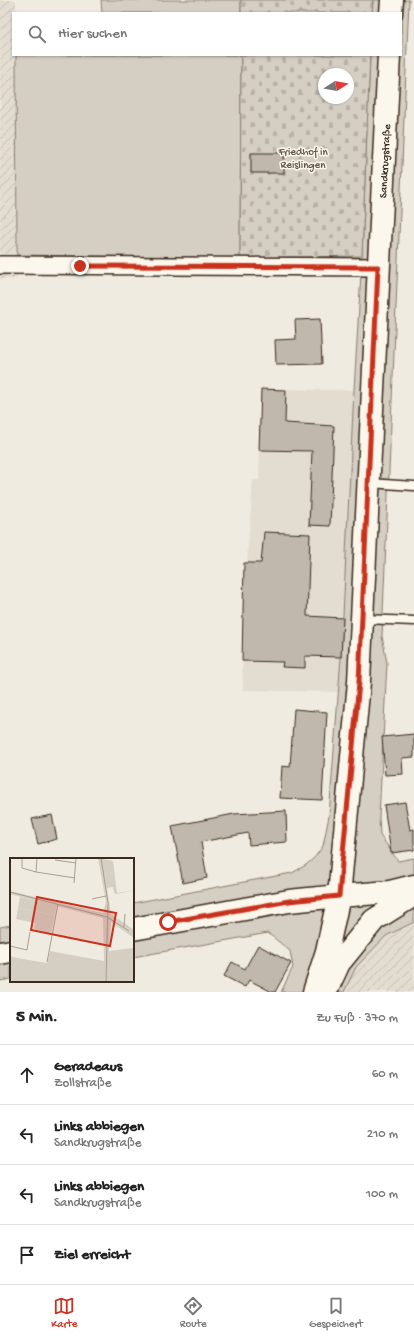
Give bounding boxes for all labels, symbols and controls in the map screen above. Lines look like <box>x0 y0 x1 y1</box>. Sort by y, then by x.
search box <box>12 12 402 56</box>
icon: search <box>26 23 48 45</box>
text: Hier suchen <box>58 25 127 43</box>
north arrow <box>318 68 354 104</box>
street label: Sandkrugstraße <box>378 124 394 198</box>
park label: Friedhof in Reislingen <box>277 146 328 172</box>
route end <box>71 257 89 275</box>
inset map <box>10 858 134 982</box>
route start <box>159 913 177 931</box>
text: 5 Min. <box>16 1008 58 1028</box>
text: Zu Fuß · 370 m <box>316 1011 398 1026</box>
text: Geradeaus <box>54 1058 122 1076</box>
icon: ahead <box>16 1064 38 1086</box>
text: 60 m <box>372 1067 398 1082</box>
text: Zollstraße <box>54 1076 111 1091</box>
text: Links abbiegen <box>54 1118 144 1136</box>
icon: left <box>16 1124 38 1146</box>
text: 210 m <box>367 1127 398 1142</box>
text: Sandkrugstraße <box>54 1136 141 1151</box>
text: Links abbiegen <box>54 1178 144 1196</box>
icon: left <box>16 1184 38 1206</box>
text: 100 m <box>366 1187 398 1202</box>
text: Sandkrugstraße <box>54 1196 141 1211</box>
icon: arrive <box>16 1244 38 1266</box>
text: Ziel erreicht <box>54 1246 130 1264</box>
tab: Karte <box>51 1295 77 1331</box>
tab: Route <box>180 1295 207 1331</box>
tab: Gespeichert <box>309 1295 363 1331</box>

